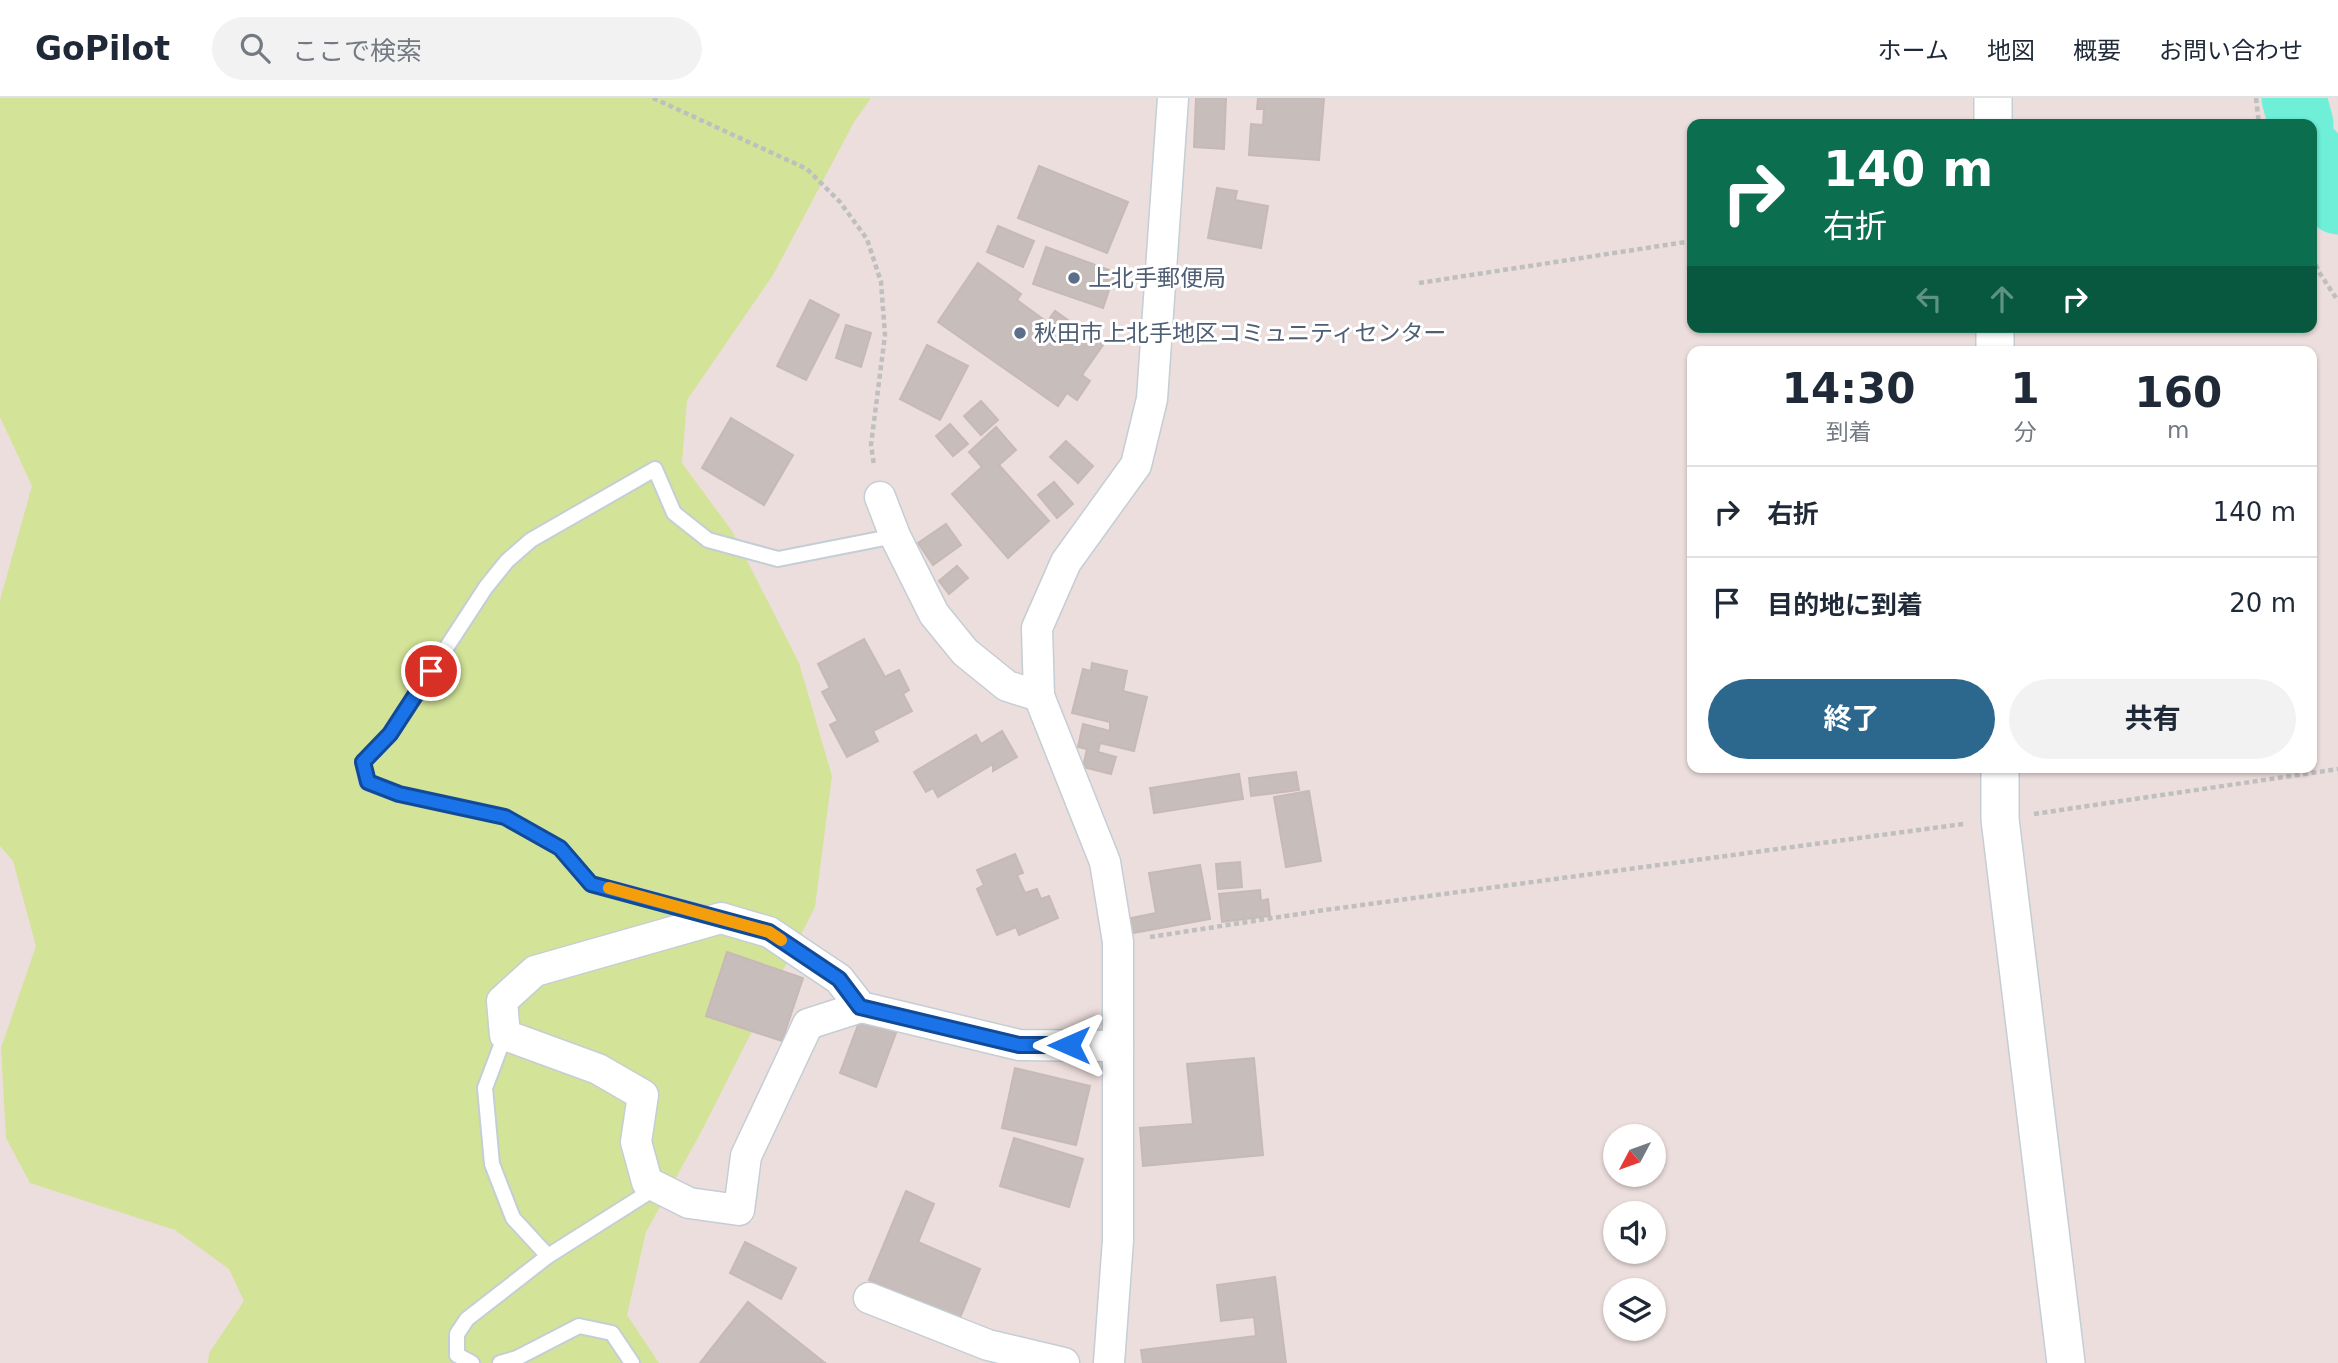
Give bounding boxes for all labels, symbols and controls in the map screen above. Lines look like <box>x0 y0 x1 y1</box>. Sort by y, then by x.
search box <box>212 17 702 80</box>
text: GoPilot <box>35 29 170 68</box>
icon: search <box>236 29 274 67</box>
text: ここで検索 <box>292 36 422 66</box>
text: ホーム <box>1878 37 1949 65</box>
text: 地図 <box>1987 37 2035 65</box>
text: 概要 <box>2073 37 2121 65</box>
text: お問い合わせ <box>2159 37 2303 65</box>
text: 140 m <box>1823 141 1993 198</box>
icon: right <box>1708 147 1799 238</box>
text: 右折 <box>1823 207 1887 245</box>
place label: 上北手郵便局 <box>1088 265 1226 291</box>
marker: 上北手郵便局 <box>1066 270 1082 286</box>
icon: left <box>1910 280 1948 318</box>
icon: ahead <box>1983 280 2021 318</box>
icon: right <box>2056 280 2094 318</box>
place label: 秋田市上北手地区コミュニティセンター <box>1034 320 1447 346</box>
marker: 秋田市上北手地区コミュニティセンター <box>1012 325 1028 341</box>
text: 14:30 <box>1782 364 1916 413</box>
text: 1 <box>2010 364 2040 413</box>
text: 160 <box>2134 368 2222 417</box>
text: m <box>2167 417 2190 443</box>
text: 到着 <box>1826 419 1872 445</box>
text: 分 <box>2014 419 2037 445</box>
icon: right <box>1708 493 1746 531</box>
text: 140 m <box>2213 497 2296 527</box>
text: 右折 <box>1767 499 1819 529</box>
icon: arrive <box>1708 584 1746 622</box>
text: 20 m <box>2229 588 2296 618</box>
text: 目的地に到着 <box>1767 590 1923 620</box>
pin <box>401 641 461 701</box>
icon: arrive <box>412 652 450 690</box>
button: 終了 <box>1708 679 1995 759</box>
button: 共有 <box>2009 679 2296 759</box>
position arrow <box>1032 1008 1106 1082</box>
north arrow <box>1603 1124 1666 1186</box>
map controls <box>1603 1124 1666 1341</box>
button: sound <box>1603 1201 1666 1264</box>
button: layers <box>1603 1278 1666 1341</box>

